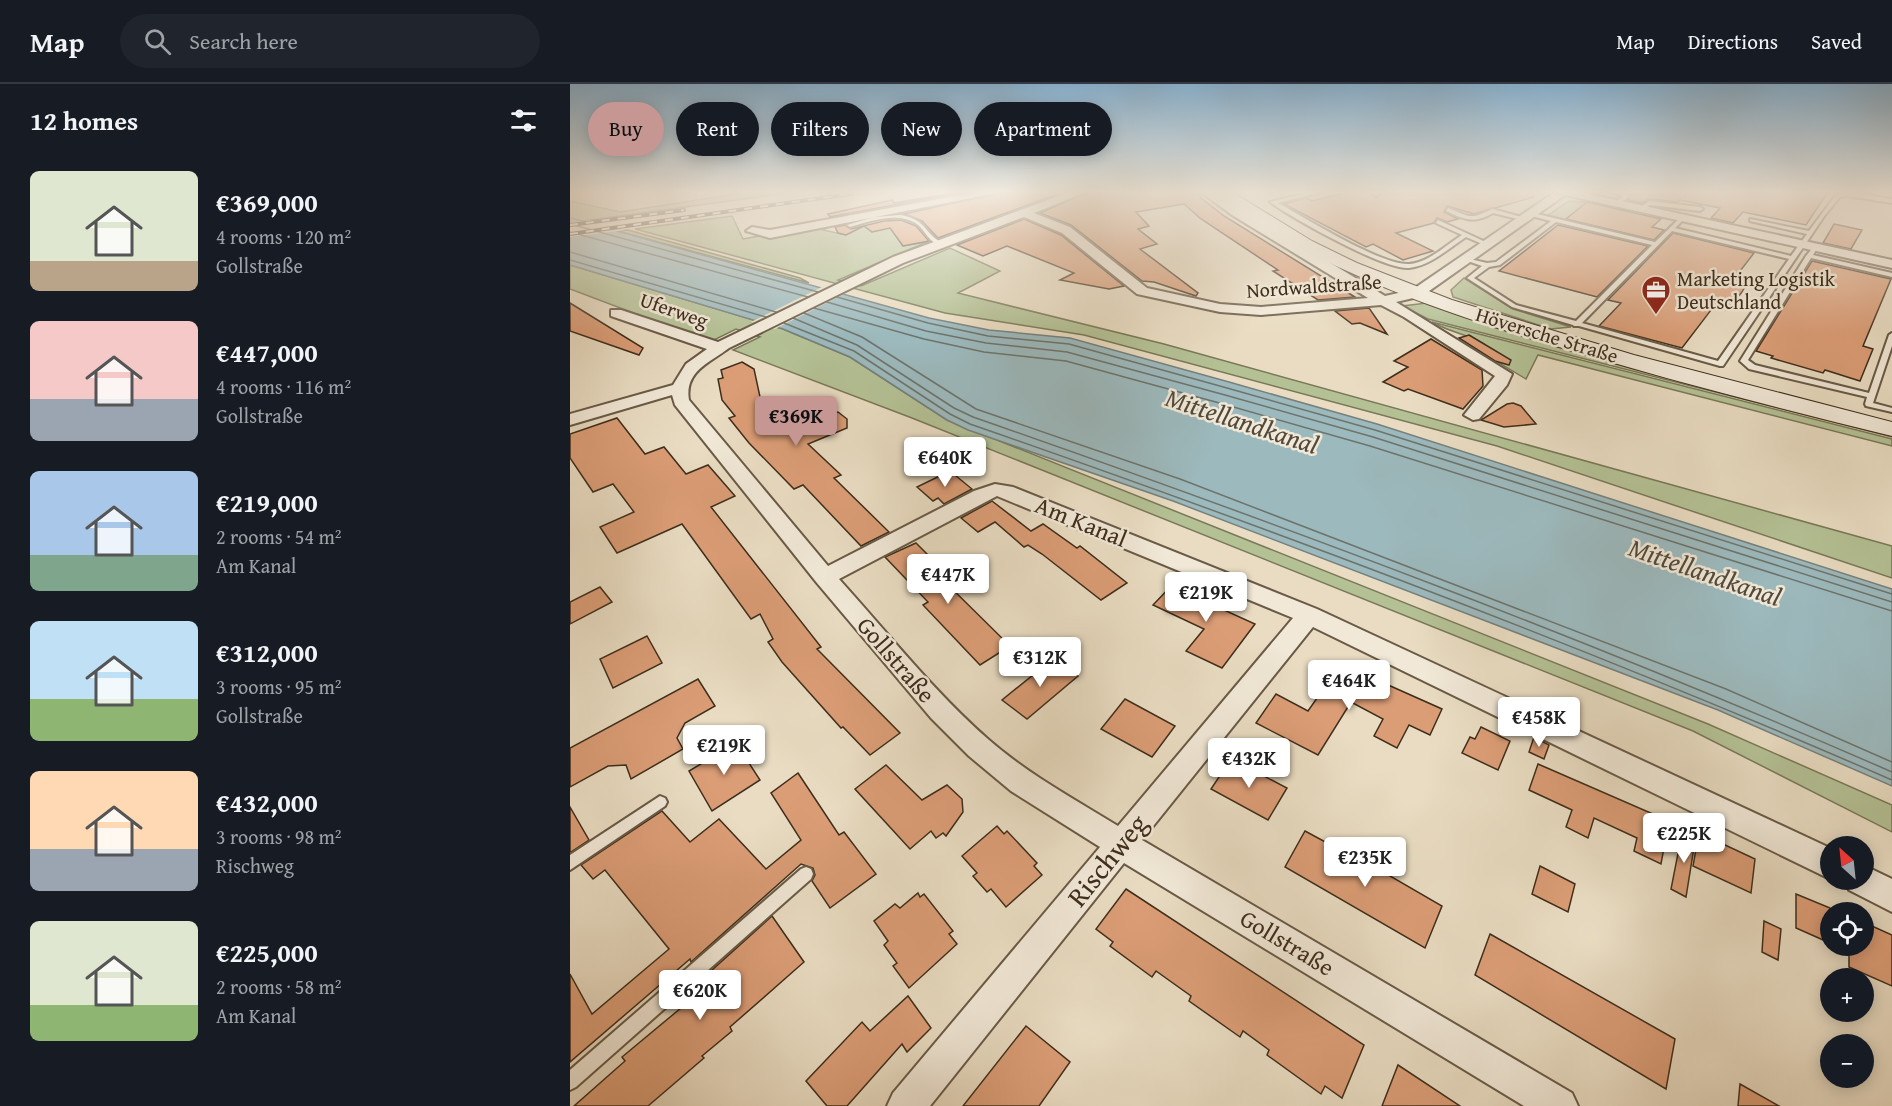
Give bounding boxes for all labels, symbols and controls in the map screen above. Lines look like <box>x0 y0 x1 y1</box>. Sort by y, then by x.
search box <box>120 14 540 68</box>
text: Map <box>30 21 84 62</box>
icon: search <box>141 25 174 58</box>
text: Search here <box>189 25 298 57</box>
text: Map <box>1616 26 1655 57</box>
text: Directions <box>1688 26 1778 57</box>
text: Saved <box>1811 26 1862 57</box>
text: 12 homes <box>30 101 138 140</box>
chip: Buy <box>588 102 664 156</box>
chip: Rent <box>676 102 759 156</box>
chip: Filters <box>771 102 869 156</box>
chip: New <box>881 102 962 156</box>
chip: Apartment <box>974 102 1112 156</box>
icon: filters <box>507 104 540 137</box>
text: €369,000 <box>216 183 318 222</box>
icon: home <box>78 195 150 267</box>
text: 4 rooms · 120 m² <box>216 222 351 251</box>
text: Gollstraße <box>216 251 303 280</box>
place label: Marketing Logistik Deutschland <box>1677 264 1836 316</box>
street label: Nordwaldstraße <box>1245 266 1382 305</box>
office icon: Marketing Logistik Deutschland <box>1640 274 1672 316</box>
street label: Uferweg <box>636 284 712 335</box>
street label: Höversche Straße <box>1472 299 1622 370</box>
text: €447,000 <box>216 333 318 372</box>
icon: home <box>78 345 150 417</box>
text: 4 rooms · 116 m² <box>216 372 351 401</box>
water label: Mittellandkanal <box>1161 377 1324 464</box>
pin: €369K <box>754 396 838 447</box>
text: Gollstraße <box>216 401 303 430</box>
text: €369K <box>769 401 823 430</box>
pin: €640K <box>903 437 987 488</box>
text: €640K <box>918 442 972 471</box>
text: €219,000 <box>216 483 318 522</box>
street label: Am Kanal <box>1030 487 1133 556</box>
icon: home <box>78 495 150 567</box>
text: 2 rooms · 54 m² <box>216 522 342 551</box>
water label: Mittellandkanal <box>1624 527 1787 616</box>
text: Am Kanal <box>216 551 296 580</box>
pin: €447K <box>906 554 990 605</box>
text: €447K <box>921 559 975 588</box>
pin: €219K <box>1164 572 1248 623</box>
text: €219K <box>1179 577 1233 606</box>
street label: Gollstraße <box>849 609 944 710</box>
text: €312,000 <box>216 633 318 672</box>
pin: €312K <box>998 637 1082 688</box>
text: €312K <box>1013 642 1067 671</box>
icon: home <box>78 645 150 717</box>
pin: €464K <box>1307 660 1391 711</box>
text: €464K <box>1322 665 1376 694</box>
text: 3 rooms · 95 m² <box>216 672 342 701</box>
pin: €458K <box>1497 697 1581 748</box>
text: Gollstraße <box>216 701 303 730</box>
text: €458K <box>1512 702 1566 731</box>
pin: €219K <box>682 725 766 776</box>
text: €219K <box>697 730 751 759</box>
pin: €432K <box>1207 738 1291 789</box>
text: €432K <box>1222 743 1276 772</box>
text: €432,000 <box>216 783 318 822</box>
icon: home <box>78 795 150 867</box>
street label: Rischweg <box>1056 804 1157 915</box>
pin: €225K <box>1642 813 1726 864</box>
text: €225K <box>1657 818 1711 847</box>
text: 3 rooms · 98 m² <box>216 822 342 851</box>
north arrow <box>1820 836 1874 890</box>
map controls <box>1820 836 1874 1088</box>
pin: €235K <box>1323 837 1407 888</box>
text: €235K <box>1338 842 1392 871</box>
text: Rischweg <box>216 851 294 880</box>
street label: Gollstraße <box>1234 901 1341 984</box>
button: locate <box>1820 902 1874 956</box>
text: €225,000 <box>216 933 318 972</box>
icon: home <box>78 945 150 1017</box>
button: + <box>1820 968 1874 1022</box>
pin: €620K <box>658 970 742 1021</box>
text: 2 rooms · 58 m² <box>216 972 342 1001</box>
text: €620K <box>673 975 727 1004</box>
text: Am Kanal <box>216 1001 296 1030</box>
button: − <box>1820 1034 1874 1088</box>

